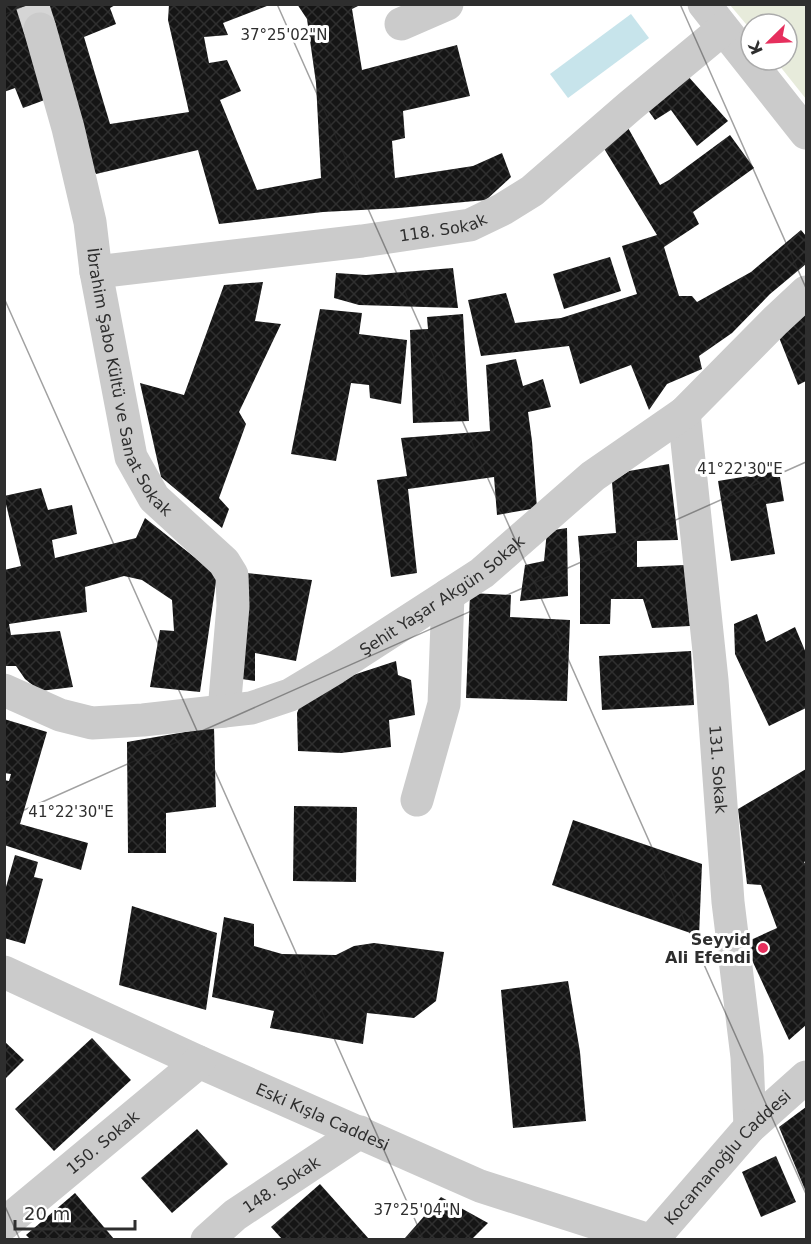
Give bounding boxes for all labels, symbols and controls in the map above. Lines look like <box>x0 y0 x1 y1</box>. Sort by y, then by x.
north arrow <box>739 12 799 72</box>
text: 37°25'02"N <box>240 26 328 44</box>
text: K <box>744 38 767 57</box>
street label: 118. Sokak <box>398 209 490 245</box>
street label: İbrahim Şabo Kültü ve Sanat Sokak <box>84 247 177 520</box>
text: 41°22'30"E <box>697 460 783 478</box>
street label: Şehit Yaşar Akgün Sokak <box>356 531 529 659</box>
street label: 131. Sokak <box>706 724 731 815</box>
text: 41°22'30"E <box>28 803 114 821</box>
place label: Seyyid Ali Efendi <box>665 930 751 967</box>
marker: Seyyid Ali Efendi <box>756 941 770 955</box>
street label: Eski Kışla Caddesi <box>253 1079 392 1154</box>
street label: Kocamanoğlu Caddesi <box>660 1086 794 1229</box>
street label: 150. Sokak <box>62 1106 143 1178</box>
street label: 148. Sokak <box>239 1151 324 1217</box>
scale bar <box>15 1193 135 1231</box>
text: 37°25'04"N <box>373 1201 461 1219</box>
text: 20 m <box>24 1203 70 1224</box>

